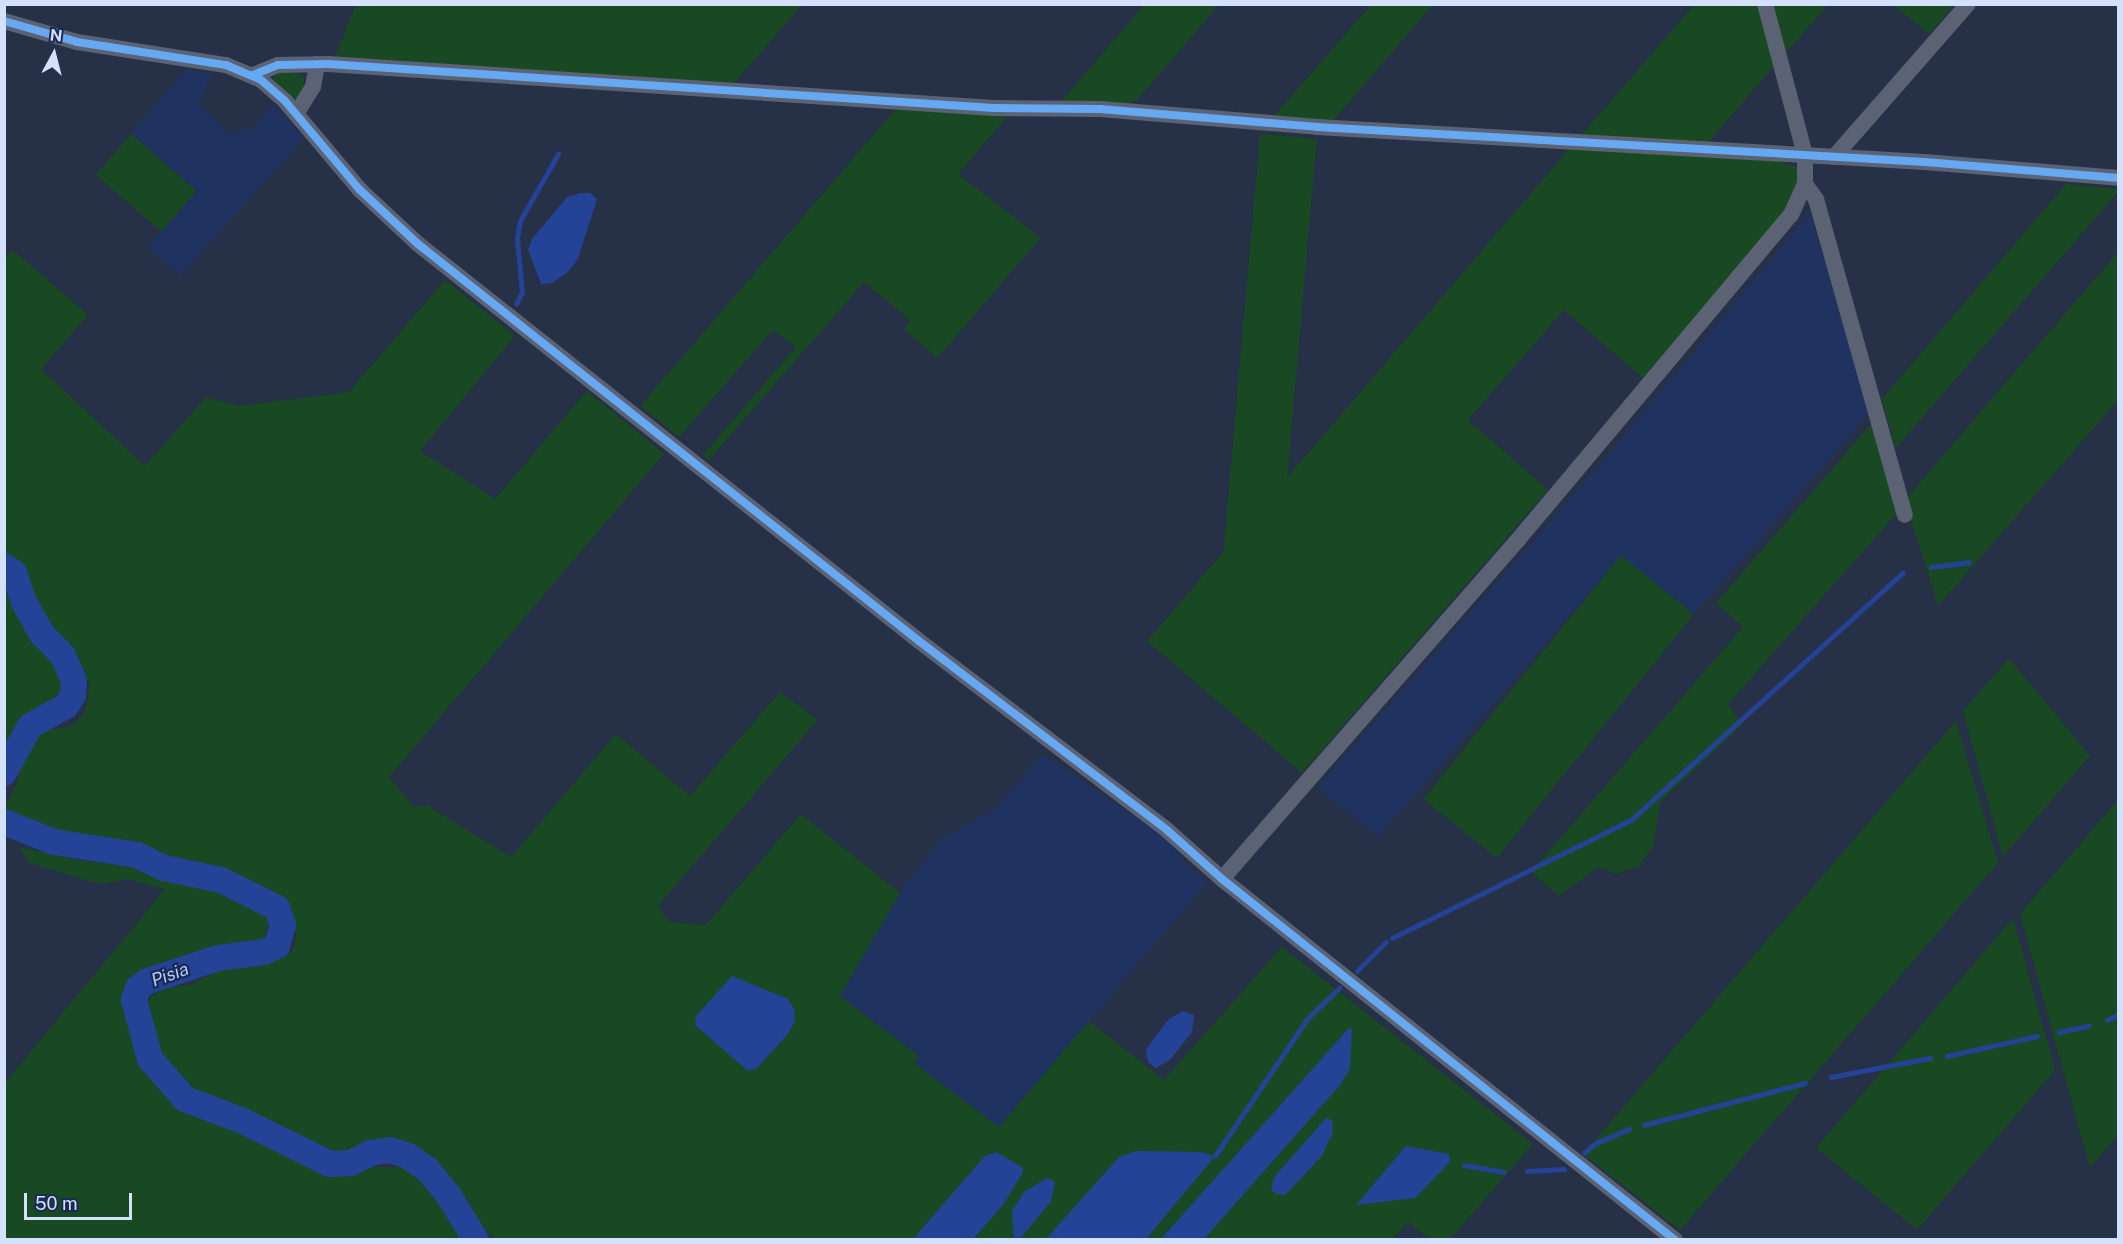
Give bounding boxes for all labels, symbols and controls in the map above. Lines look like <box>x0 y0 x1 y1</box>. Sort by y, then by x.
north arrow <box>24 24 84 84</box>
text: N <box>49 25 64 46</box>
water label: Pisia <box>148 958 192 992</box>
scale bar <box>27 1181 135 1219</box>
text: 50 m <box>35 1193 78 1214</box>

